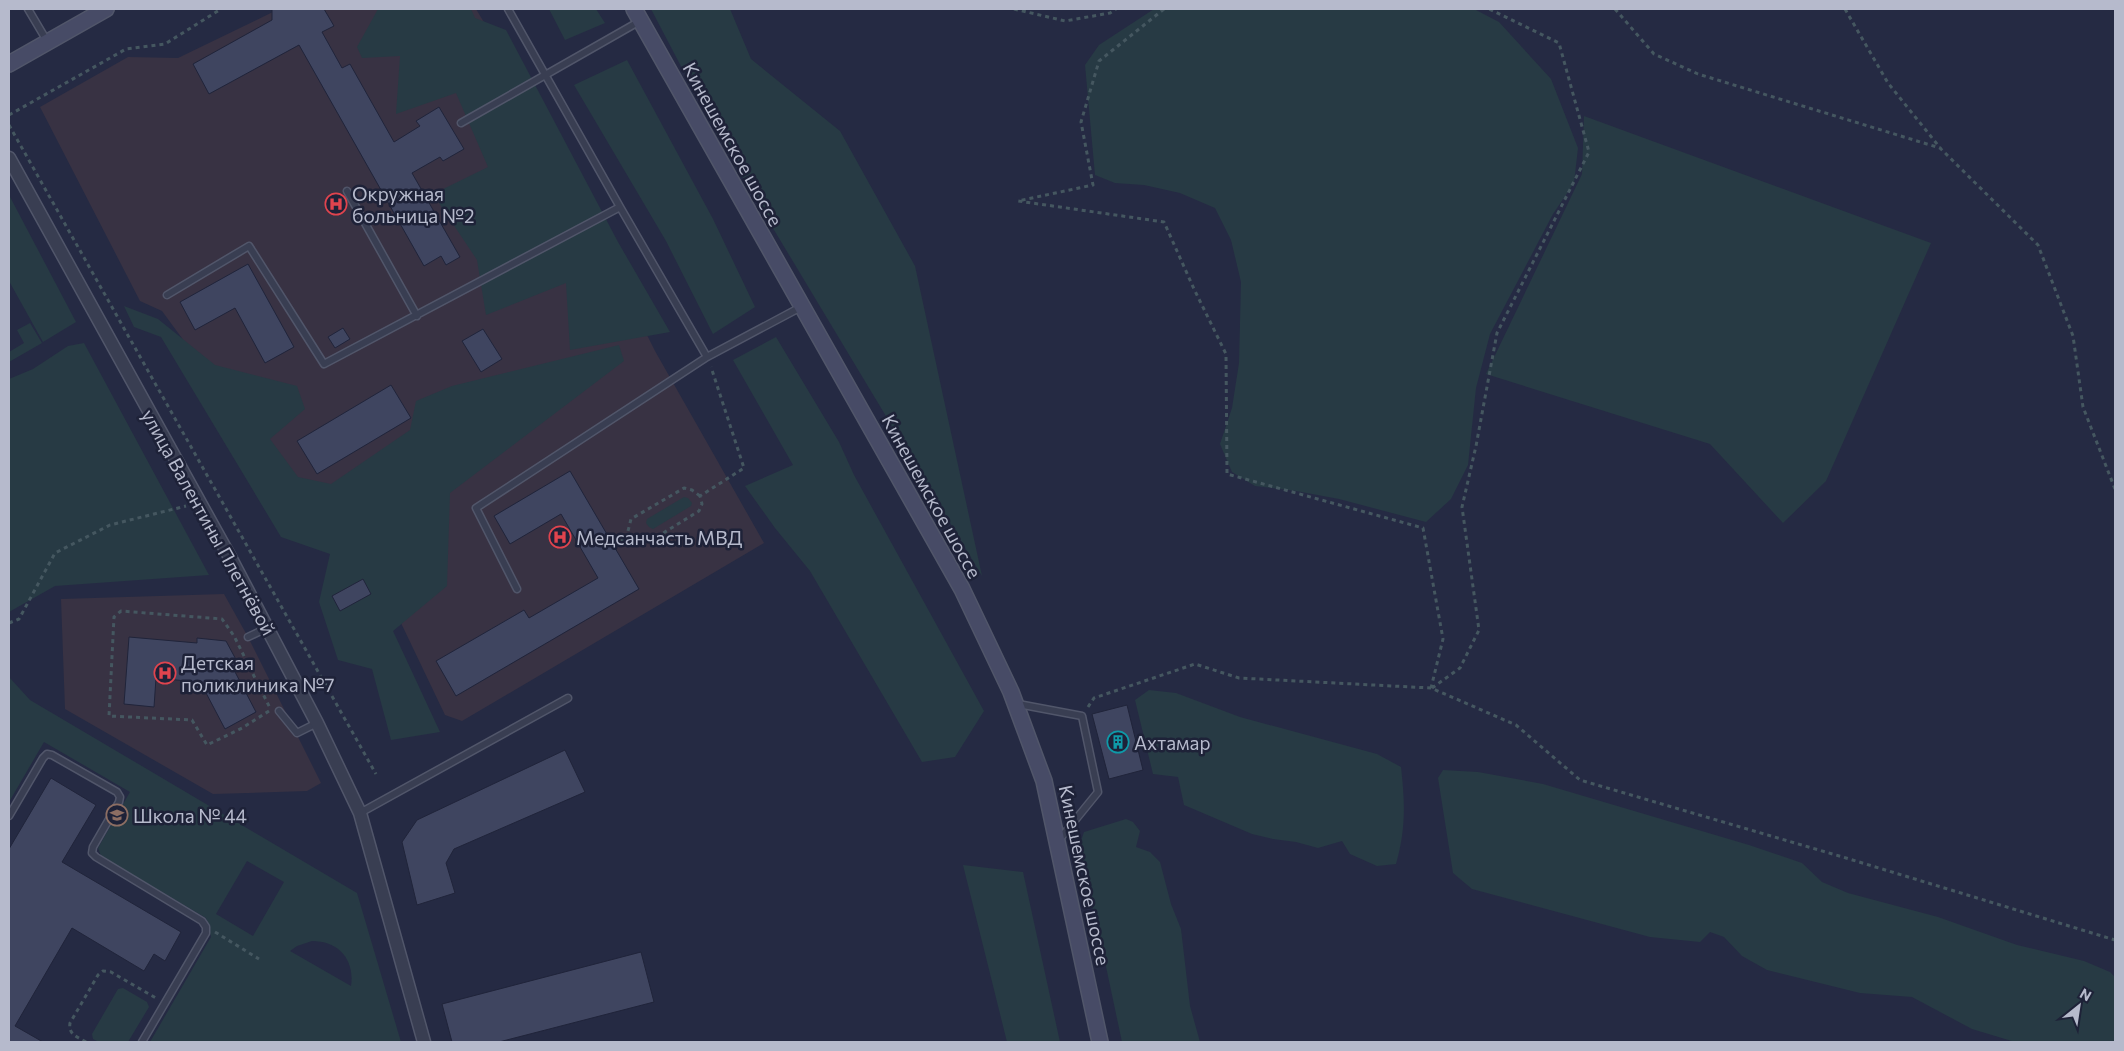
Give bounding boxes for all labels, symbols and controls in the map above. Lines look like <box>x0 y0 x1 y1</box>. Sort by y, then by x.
street label: Кинешемское шоссе <box>678 58 788 230</box>
place label: Окружная больница №2 <box>352 182 475 227</box>
hospital icon: Окружная больница №2 <box>324 192 348 216</box>
street label: улица Валентины Плетнёвой <box>137 405 281 639</box>
street label: Кинешемское шоссе <box>877 410 987 582</box>
hospital icon: Медсанчасть МВД <box>548 525 572 549</box>
place label: Медсанчасть МВД <box>576 526 742 549</box>
place label: Детская поликлиника №7 <box>181 651 335 696</box>
hospital icon: Детская поликлиника №7 <box>153 661 177 685</box>
building icon: Ахтамар <box>1106 730 1130 754</box>
place label: Ахтамар <box>1134 731 1211 754</box>
street label: Кинешемское шоссе <box>1055 783 1115 967</box>
school or university icon: Школа № 44 <box>105 803 129 827</box>
place label: Школа № 44 <box>133 804 247 827</box>
north arrow <box>2054 981 2104 1031</box>
text: N <box>2077 984 2095 1004</box>

